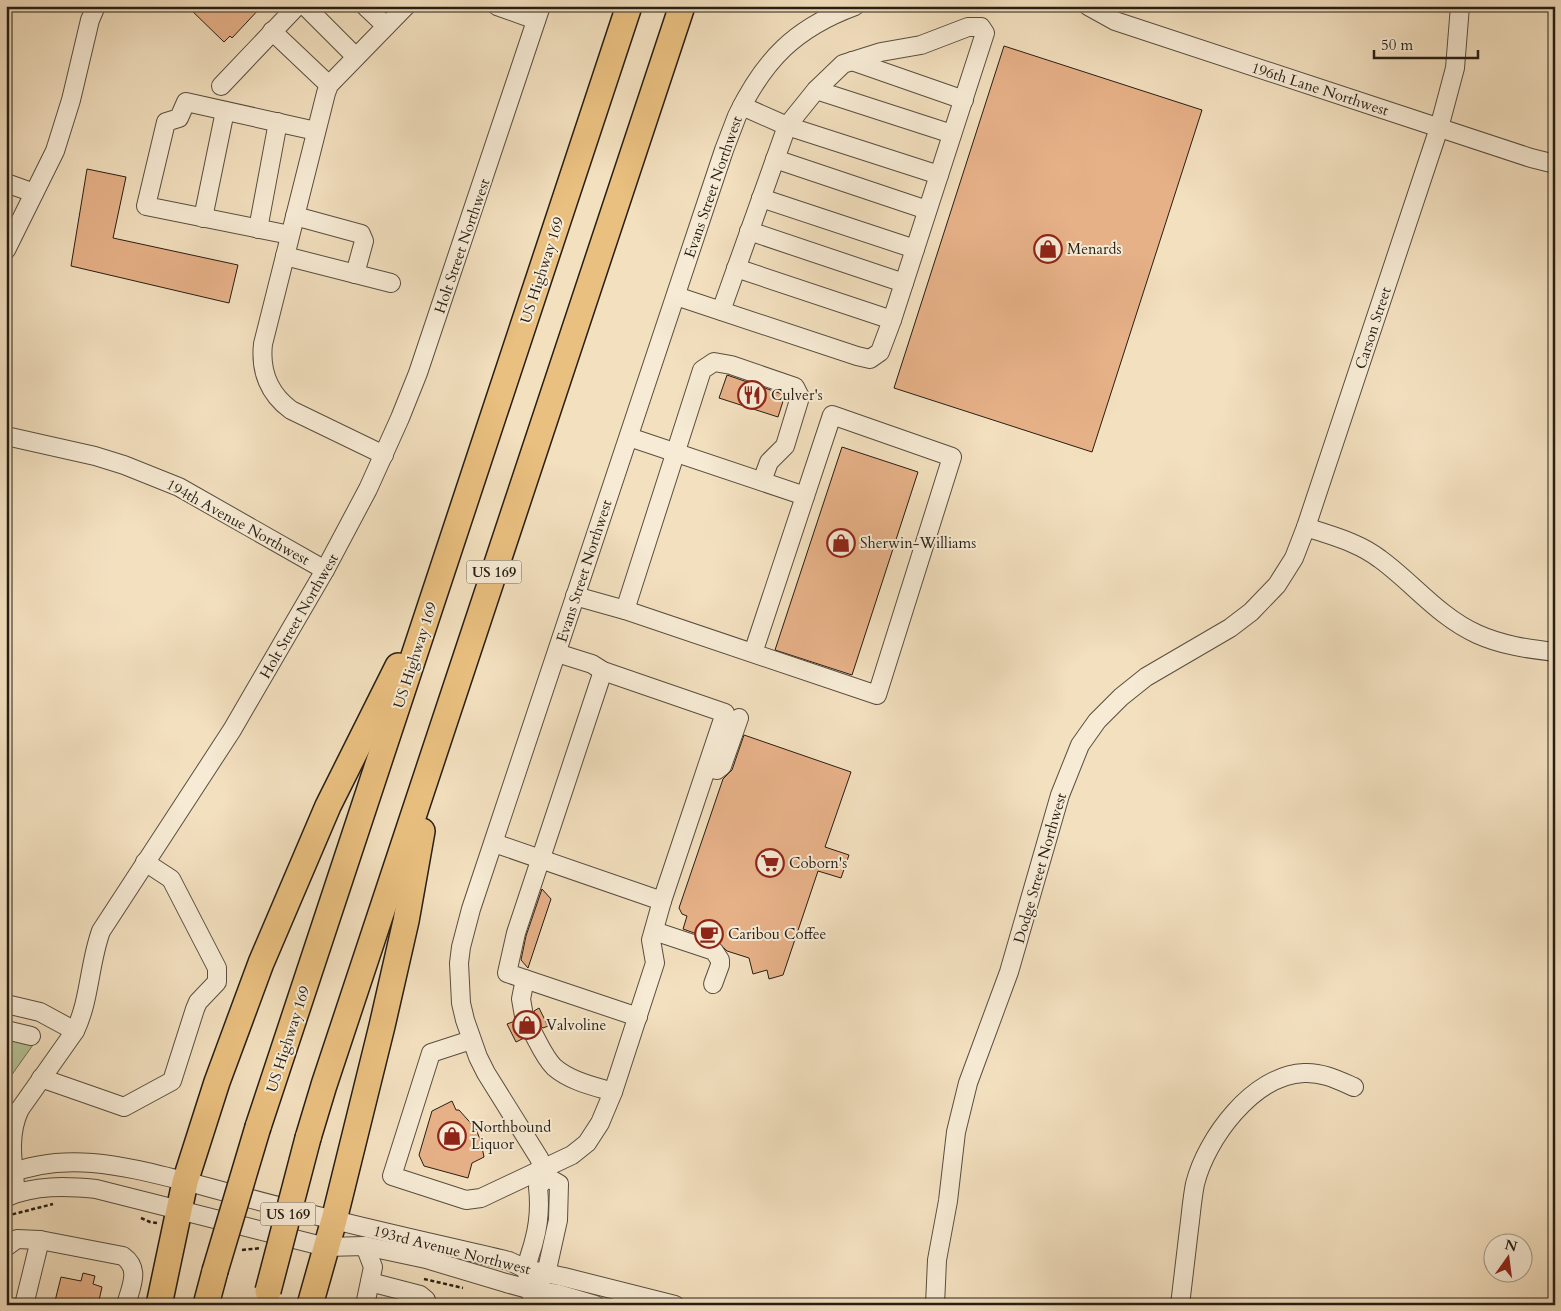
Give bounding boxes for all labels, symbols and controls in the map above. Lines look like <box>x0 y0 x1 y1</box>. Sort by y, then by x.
scale bar <box>1374 28 1477 60</box>
text: 50 m <box>1381 35 1413 55</box>
street label: 196th Lane Northwest <box>1249 57 1391 121</box>
street label: Evans Street Northwest <box>679 113 747 261</box>
street label: Holt Street Northwest <box>430 176 495 316</box>
street label: US Highway 169 <box>515 214 569 326</box>
shop icon: Menards <box>1033 234 1063 264</box>
place label: Menards <box>1067 239 1121 259</box>
street label: Carson Street <box>1350 284 1396 372</box>
restaurant icon: Culver's <box>737 380 767 410</box>
place label: Culver's <box>771 385 823 405</box>
street label: 194th Avenue Northwest <box>163 474 313 570</box>
street label: Evans Street Northwest <box>551 497 617 645</box>
shop icon: Sherwin-Williams <box>826 528 856 558</box>
place label: Sherwin-Williams <box>860 533 976 553</box>
street label: Holt Street Northwest <box>255 550 343 682</box>
road number: US 169 <box>466 560 522 584</box>
street label: US Highway 169 <box>388 599 442 711</box>
street label: Dodge Street Northwest <box>1009 790 1071 946</box>
supermarket icon: Coborn's <box>755 848 785 878</box>
place label: Coborn's <box>789 853 847 873</box>
cafe icon: Caribou Coffee <box>694 919 724 949</box>
place label: Caribou Coffee <box>728 924 826 944</box>
street label: US Highway 169 <box>261 983 315 1095</box>
shop icon: Valvoline <box>512 1010 542 1040</box>
place label: Valvoline <box>546 1015 607 1035</box>
place label: Northbound Liquor <box>471 1117 551 1154</box>
shop icon: Northbound Liquor <box>437 1121 467 1151</box>
road number: US 169 <box>260 1202 316 1226</box>
street label: 193rd Avenue Northwest <box>371 1221 533 1279</box>
north arrow <box>1484 1234 1534 1284</box>
text: N <box>1503 1235 1519 1257</box>

